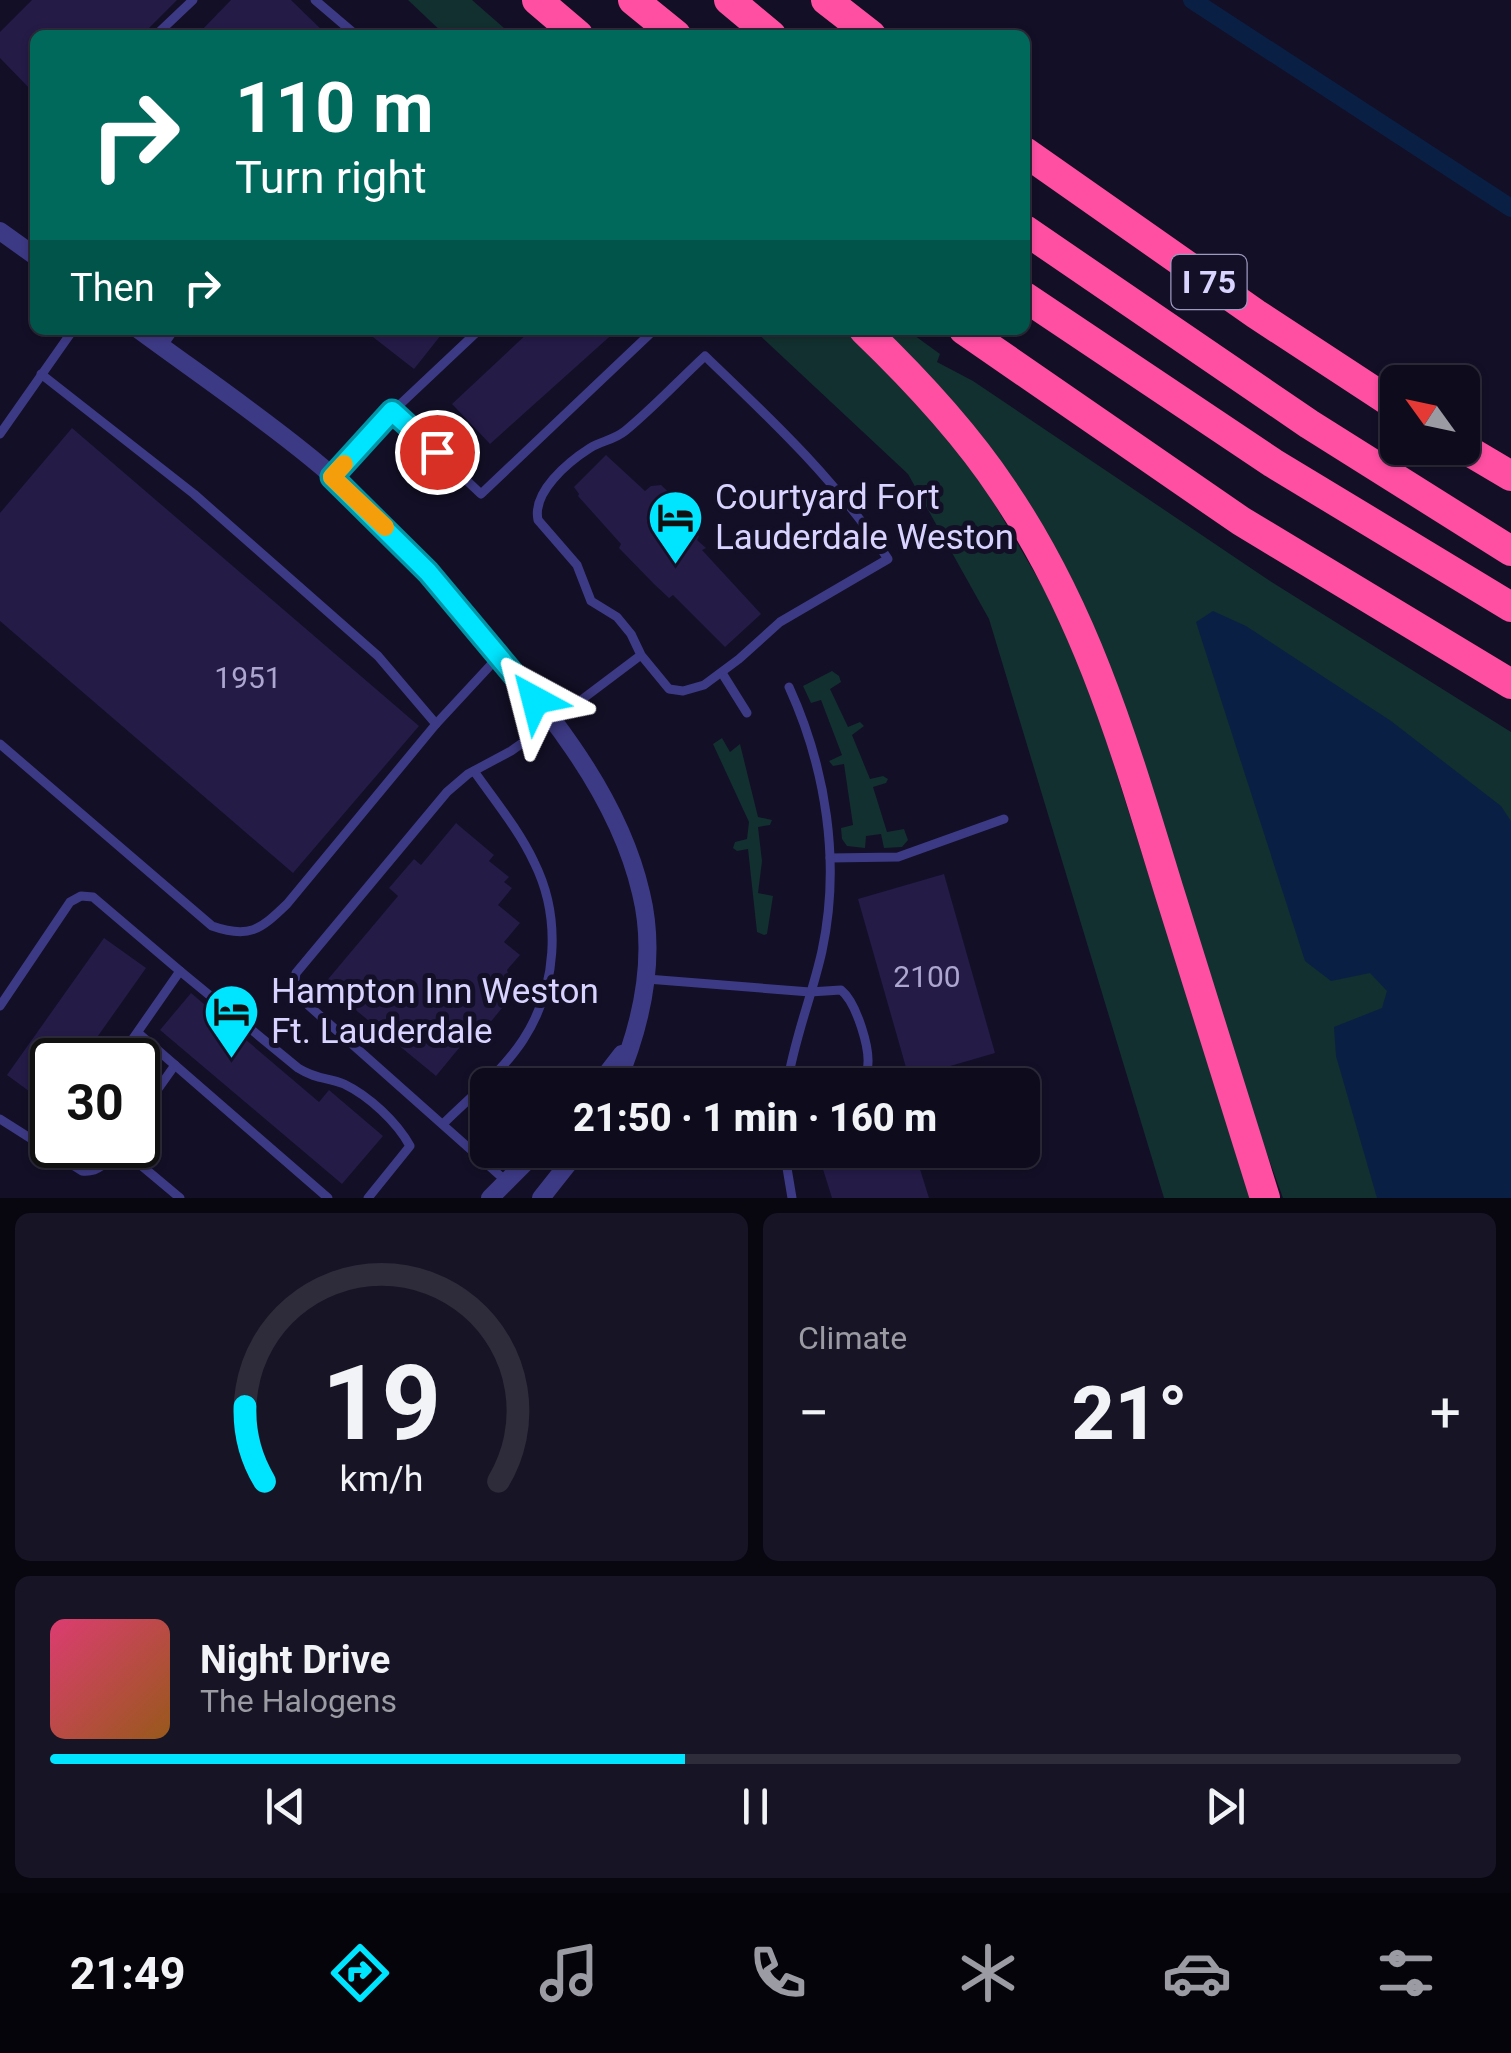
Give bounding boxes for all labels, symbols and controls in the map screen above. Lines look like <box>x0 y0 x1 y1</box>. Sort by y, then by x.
text: 110 m <box>235 67 434 149</box>
icon: right <box>70 70 200 200</box>
text: Turn right <box>235 151 427 204</box>
road number: I 75 <box>1172 255 1246 309</box>
icon: right <box>175 260 230 315</box>
text: Then <box>70 266 155 310</box>
north arrow <box>1380 365 1480 465</box>
map controls <box>1380 365 1480 465</box>
pin <box>395 410 480 495</box>
icon: arrive <box>410 425 465 480</box>
place label: Courtyard Fort Lauderdale Weston <box>715 477 1014 558</box>
hotel icon: Courtyard Fort Lauderdale Weston <box>646 487 706 566</box>
position arrow <box>483 648 587 752</box>
house number: 1951 <box>214 660 282 695</box>
house number: 2100 <box>893 959 961 994</box>
place label: Hampton Inn Weston Ft. Lauderdale <box>271 971 599 1052</box>
hotel icon: Hampton Inn Weston Ft. Lauderdale <box>202 981 262 1060</box>
speed limit sign: 30 <box>30 1038 160 1168</box>
text: 21:50 · 1 min · 160 m <box>573 1096 937 1140</box>
text: Climate <box>798 1319 907 1357</box>
text: 19 <box>322 1343 441 1464</box>
text: 21° <box>1072 1369 1188 1457</box>
text: − <box>798 1381 829 1445</box>
text: + <box>1430 1381 1461 1445</box>
text: km/h <box>340 1458 423 1500</box>
text: Night Drive <box>200 1638 390 1682</box>
text: The Halogens <box>200 1682 397 1720</box>
icon: previous <box>258 1779 313 1834</box>
icon: pause <box>728 1779 783 1834</box>
icon: next <box>1198 1779 1253 1834</box>
icon: directions <box>325 1938 395 2008</box>
icon: music <box>534 1938 604 2008</box>
icon: phone <box>743 1938 813 2008</box>
icon: climate <box>953 1938 1023 2008</box>
icon: car <box>1162 1938 1232 2008</box>
icon: filters <box>1371 1938 1441 2008</box>
text: 21:49 <box>70 1947 186 2000</box>

